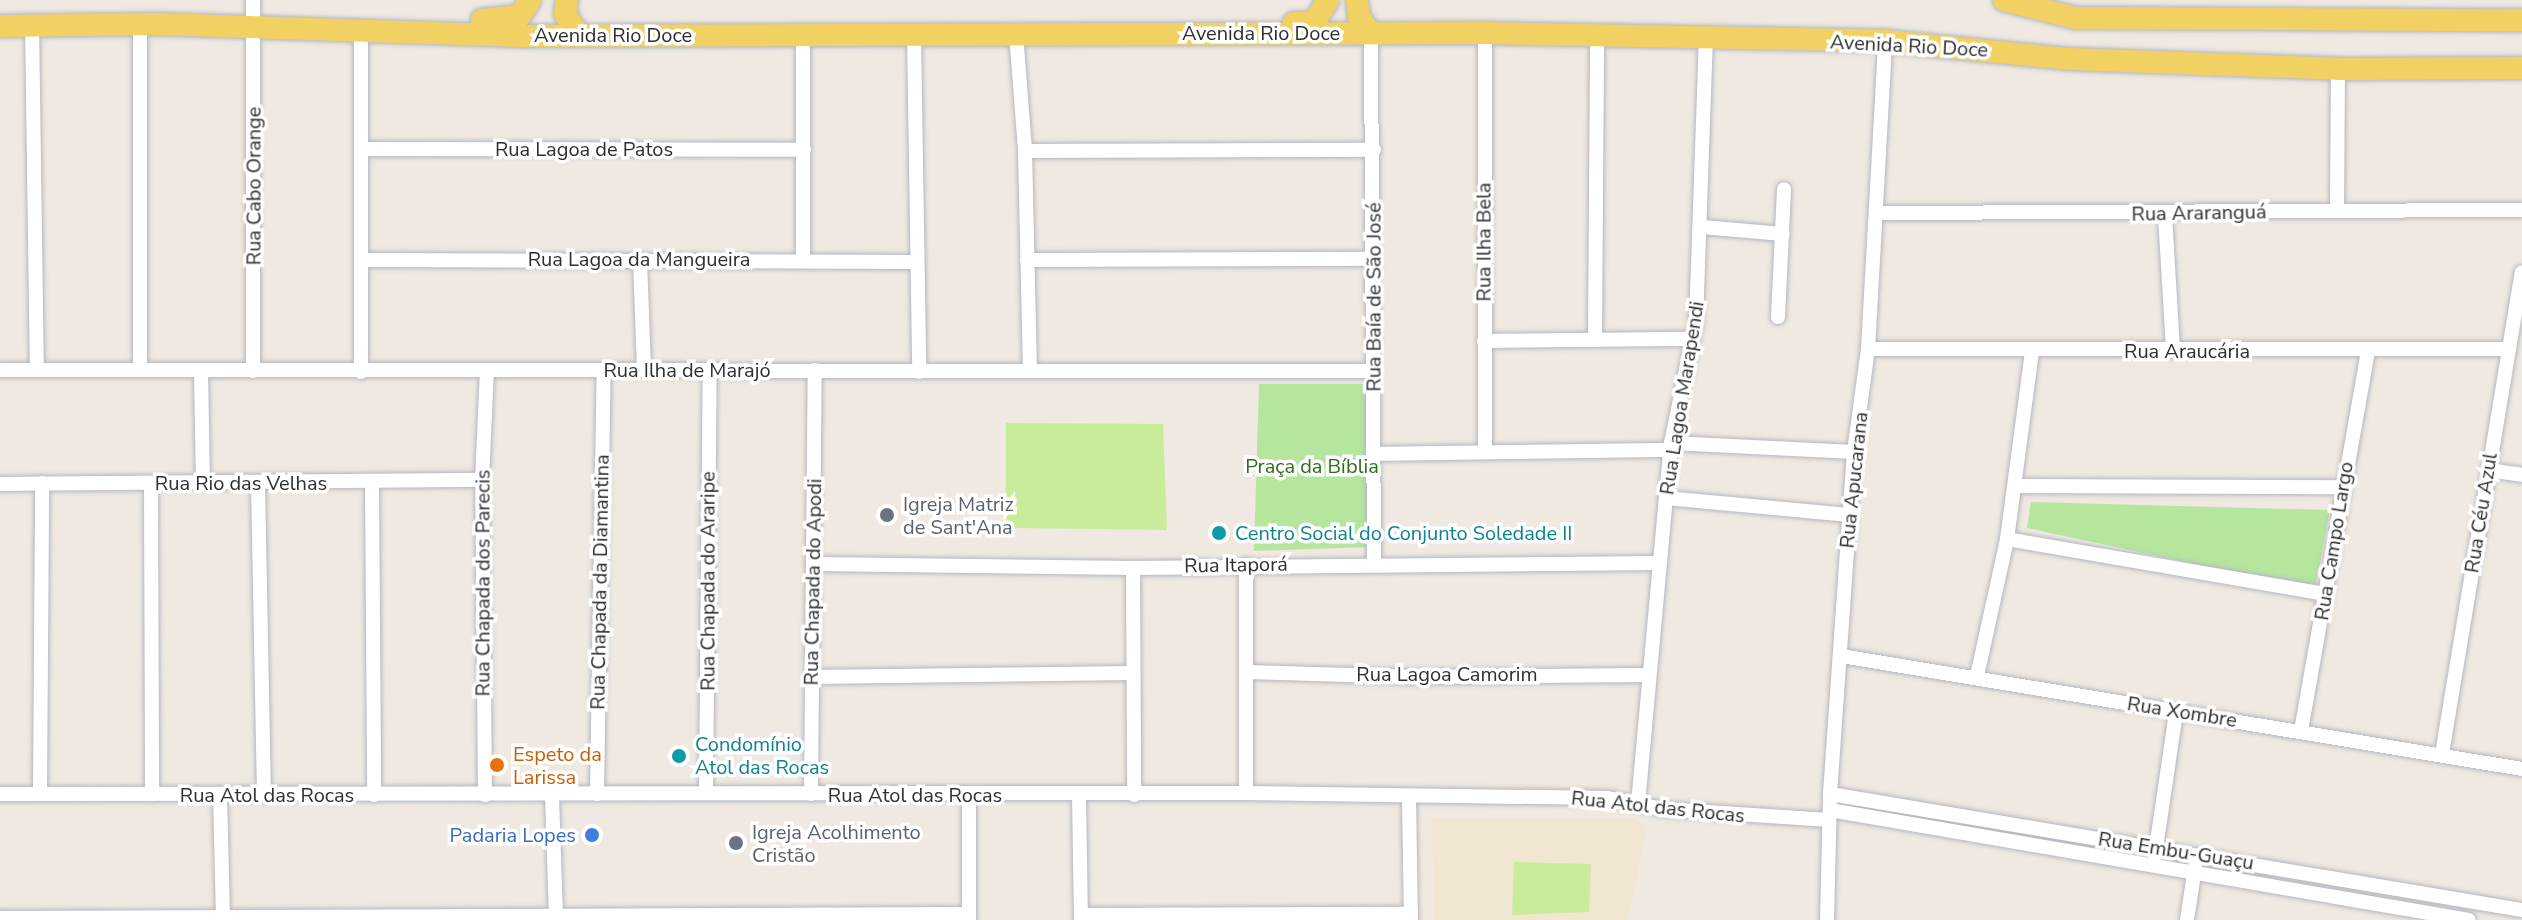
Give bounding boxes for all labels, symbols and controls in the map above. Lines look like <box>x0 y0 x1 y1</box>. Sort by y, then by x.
street label: Avenida Rio Doce <box>1182 21 1340 45</box>
street label: Avenida Rio Doce <box>534 23 692 47</box>
street label: Avenida Rio Doce <box>1829 30 1989 62</box>
street label: Rua Cabo Orange <box>242 107 266 265</box>
street label: Rua Lagoa de Patos <box>495 137 673 161</box>
street label: Rua Ilha Bela <box>1472 182 1496 302</box>
street label: Rua Araranguá <box>2131 200 2267 226</box>
street label: Rua Baía de São José <box>1362 202 1386 392</box>
street label: Rua Lagoa da Mangueira <box>528 247 750 271</box>
street label: Rua Lagoa Marapendi <box>1655 299 1709 497</box>
street label: Rua Araucária <box>2124 339 2250 363</box>
street label: Rua Ilha de Marajó <box>603 358 771 382</box>
street label: Rua Apucarana <box>1835 411 1873 549</box>
street label: Rua Céu Azul <box>2460 451 2502 575</box>
street label: Rua Chapada da Diamantina <box>586 454 614 710</box>
park label: Praça da Bíblia <box>1245 454 1379 478</box>
street label: Rua Campo Largo <box>2310 460 2358 622</box>
street label: Rua Chapada dos Parecis <box>471 470 495 696</box>
street label: Rua Rio das Velhas <box>155 471 327 495</box>
street label: Rua Chapada do Araripe <box>696 471 720 691</box>
street label: Rua Chapada do Apodi <box>799 478 827 686</box>
place label: Igreja Matriz de Sant'Ana <box>903 492 1014 539</box>
marker: Igreja Matriz de Sant'Ana <box>878 506 896 524</box>
place label: Centro Social do Conjunto Soledade II <box>1235 521 1572 545</box>
marker: Centro Social do Conjunto Soledade II <box>1210 524 1228 542</box>
street label: Rua Itaporá <box>1184 552 1288 578</box>
street label: Rua Lagoa Camorim <box>1356 662 1538 686</box>
street label: Rua Xombre <box>2125 691 2239 733</box>
place label: Condomínio Atol das Rocas <box>695 732 829 779</box>
place label: Espeto da Larissa <box>513 742 602 789</box>
marker: Condomínio Atol das Rocas <box>670 747 688 765</box>
marker: Espeto da Larissa <box>488 756 506 774</box>
street label: Rua Atol das Rocas <box>180 783 354 807</box>
street label: Rua Atol das Rocas <box>828 783 1002 807</box>
street label: Rua Atol das Rocas <box>1570 786 1746 828</box>
place label: Igreja Acolhimento Cristão <box>752 820 921 867</box>
place label: Padaria Lopes <box>450 823 576 847</box>
marker: Padaria Lopes <box>583 826 601 844</box>
street label: Rua Embu-Guaçu <box>2096 827 2256 875</box>
marker: Igreja Acolhimento Cristão <box>727 834 745 852</box>

